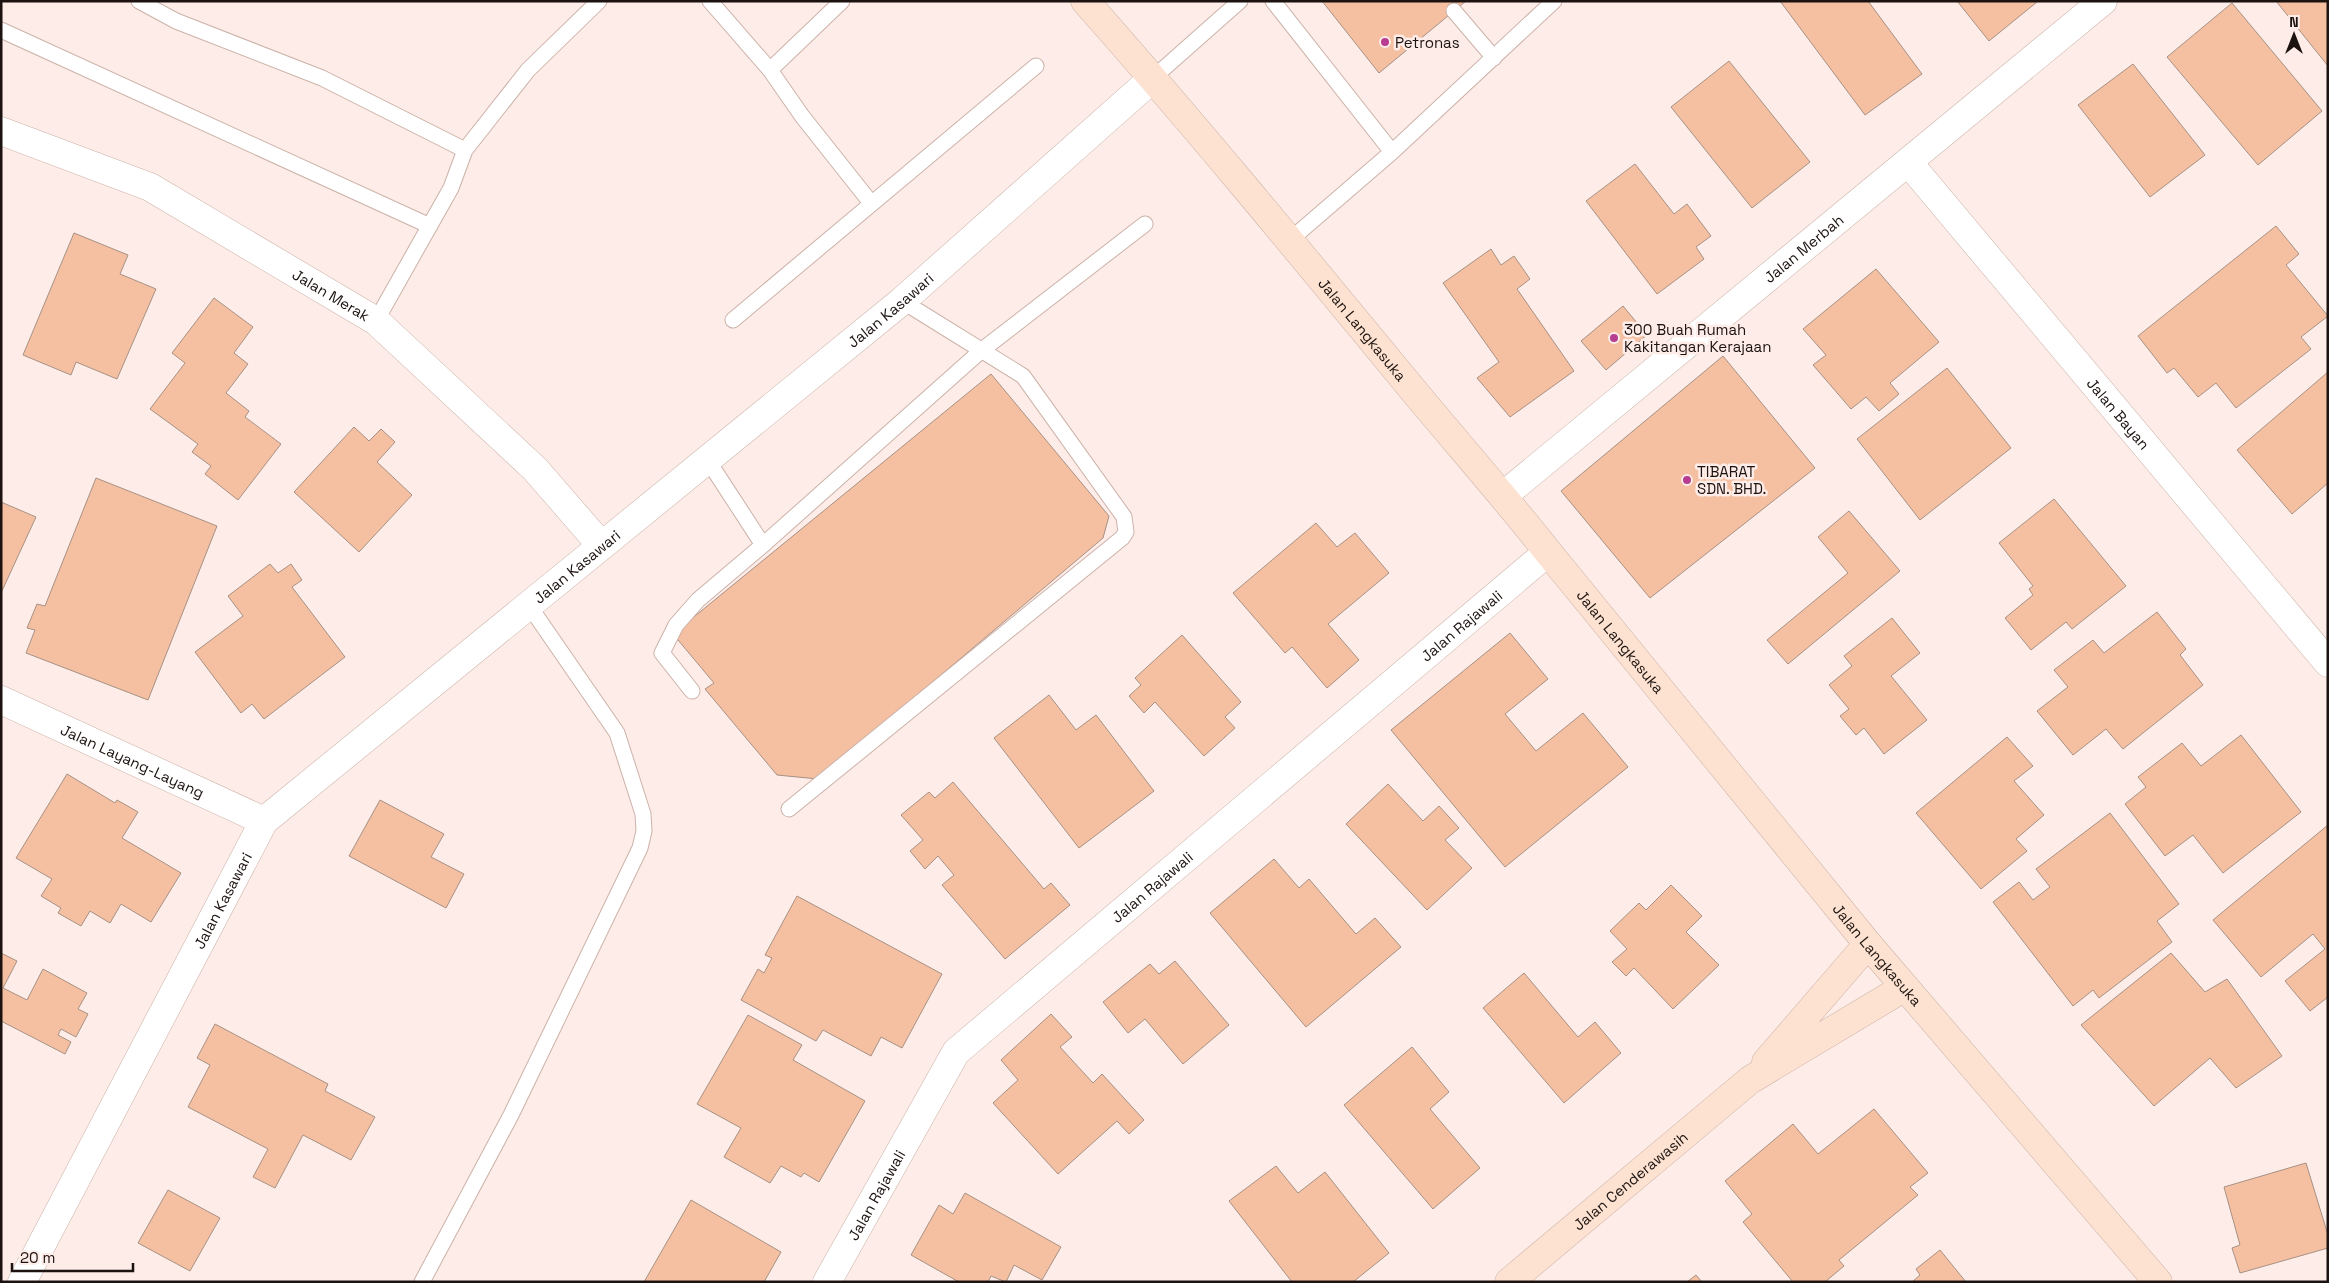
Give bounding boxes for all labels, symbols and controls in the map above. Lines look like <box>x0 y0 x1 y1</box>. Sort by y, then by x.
north arrow <box>2269 10 2319 60</box>
text: N <box>2289 13 2299 31</box>
place label: Petronas <box>1395 33 1460 52</box>
marker: Petronas <box>1379 36 1391 48</box>
street label: Jalan Merbah <box>1760 210 1847 287</box>
street label: Jalan Merak <box>289 264 373 325</box>
street label: Jalan Kasawari <box>843 268 937 351</box>
street label: Jalan Langkasuka <box>1315 274 1411 385</box>
place label: 300 Buah Rumah Kakitangan Kerajaan <box>1624 320 1771 356</box>
marker: 300 Buah Rumah Kakitangan Kerajaan <box>1608 332 1620 344</box>
street label: Jalan Bayan <box>2083 374 2154 453</box>
place label: TIBARAT SDN. BHD. <box>1697 462 1766 498</box>
marker: TIBARAT SDN. BHD. <box>1681 474 1693 486</box>
street label: Jalan Kasawari <box>529 525 624 607</box>
street label: Jalan Rajawali <box>1417 586 1506 665</box>
street label: Jalan Langkasuka <box>1573 586 1669 697</box>
street label: Jalan Layang-Layang <box>58 719 208 802</box>
street label: Jalan Rajawali <box>1107 847 1196 926</box>
street label: Jalan Kasawari <box>189 849 255 952</box>
street label: Jalan Langkasuka <box>1829 899 1927 1010</box>
street label: Jalan Cenderawasih <box>1569 1127 1691 1234</box>
street label: Jalan Rajawali <box>843 1146 909 1243</box>
scale bar <box>12 1240 134 1272</box>
text: 20 m <box>20 1248 55 1267</box>

